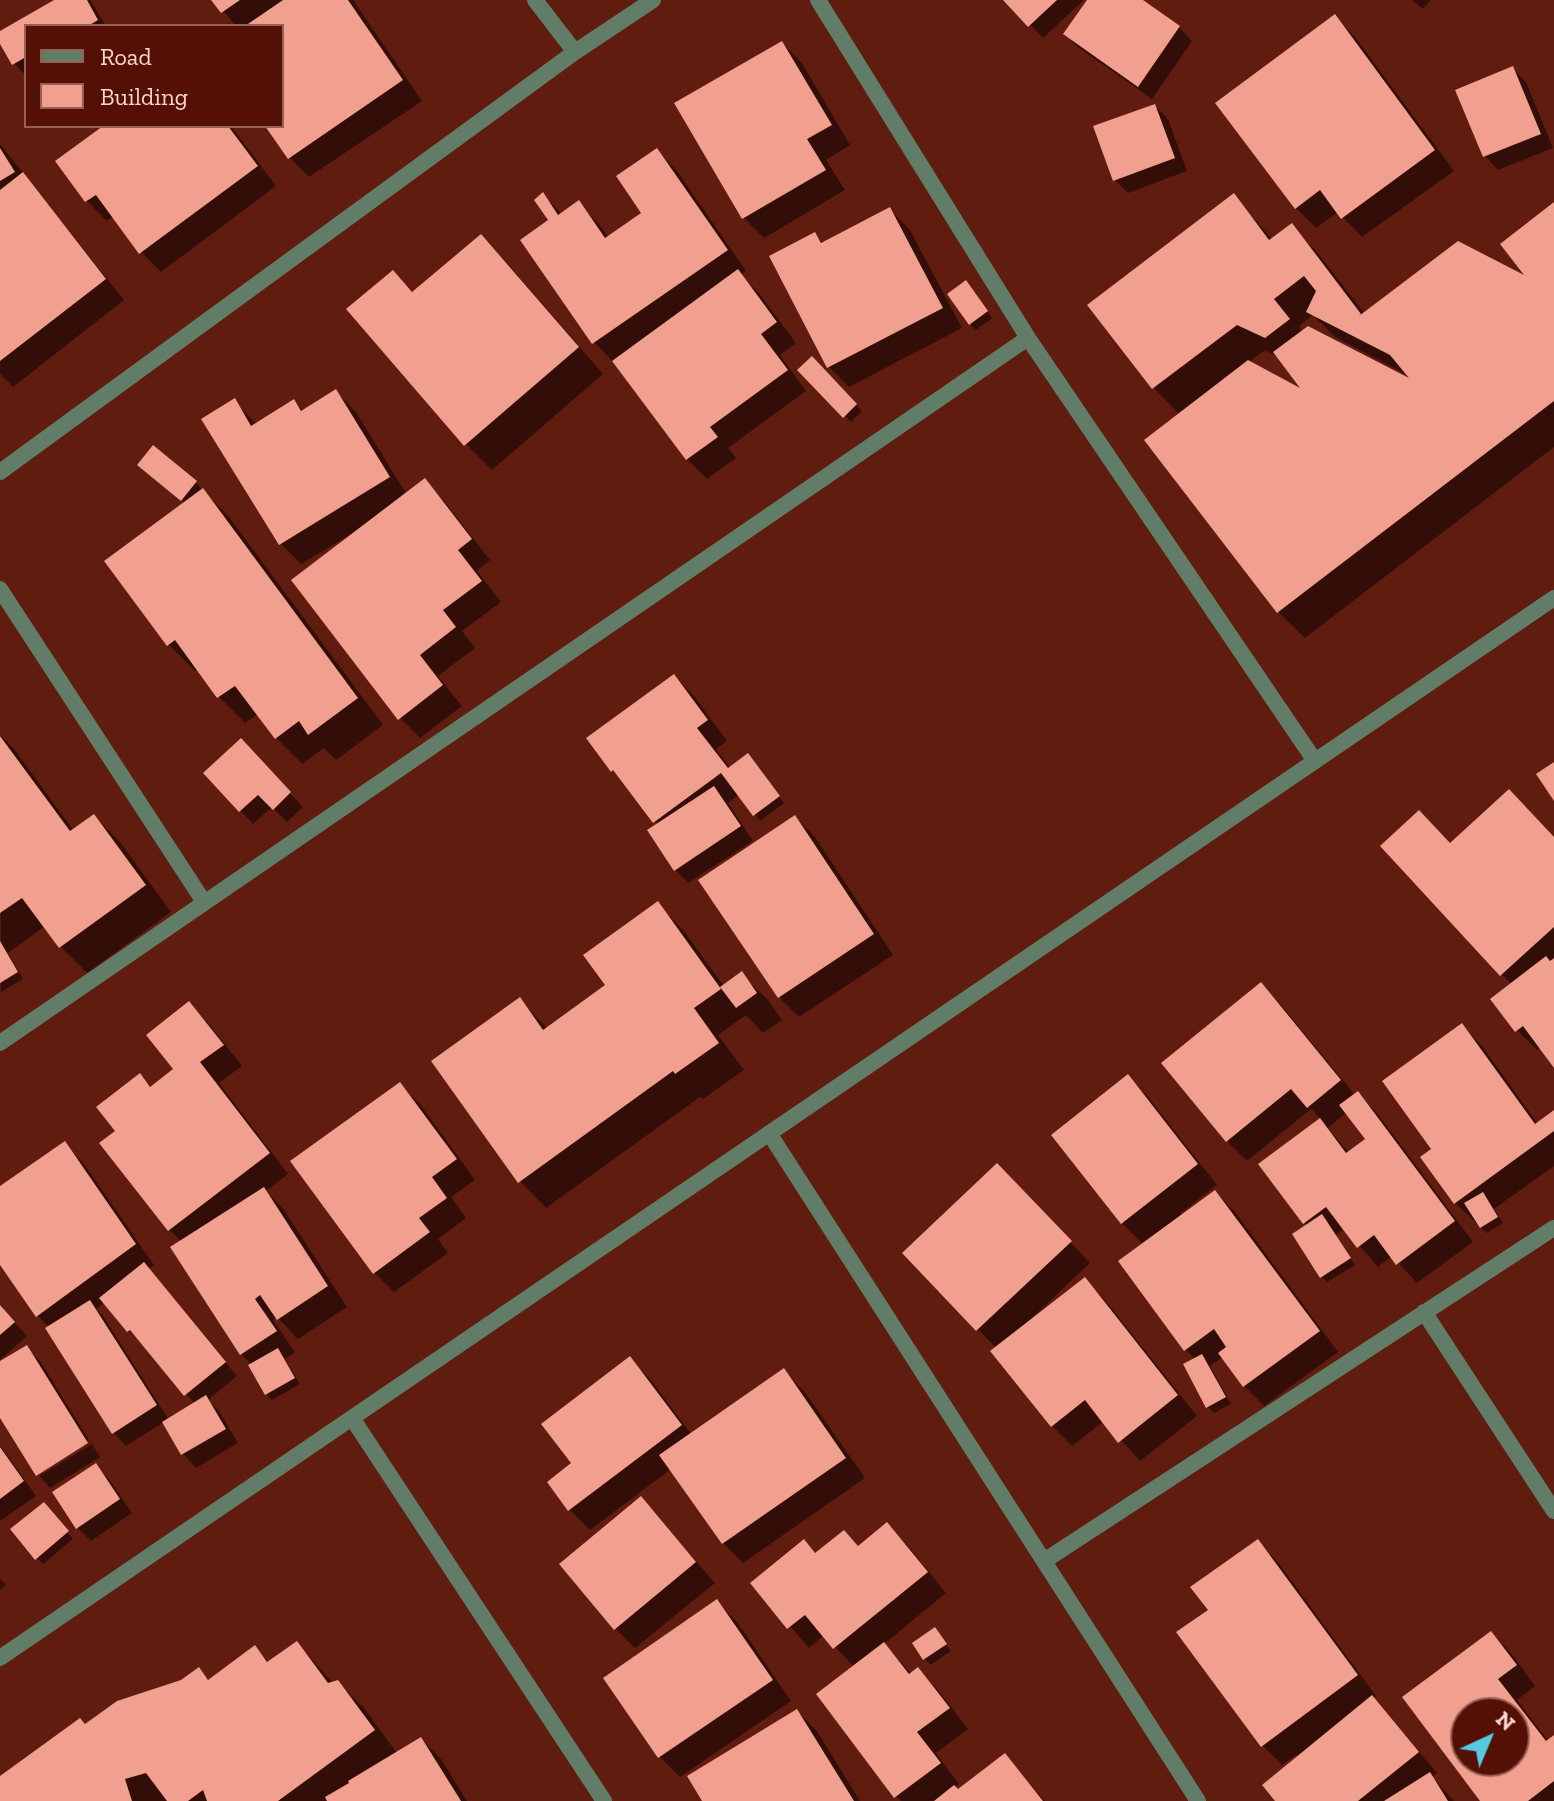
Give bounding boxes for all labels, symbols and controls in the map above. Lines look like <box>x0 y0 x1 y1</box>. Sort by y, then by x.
legend <box>24 24 284 128</box>
text: Road <box>100 42 152 71</box>
text: Building <box>100 82 188 111</box>
north arrow <box>1450 1697 1530 1777</box>
text: N <box>1490 1705 1521 1736</box>

